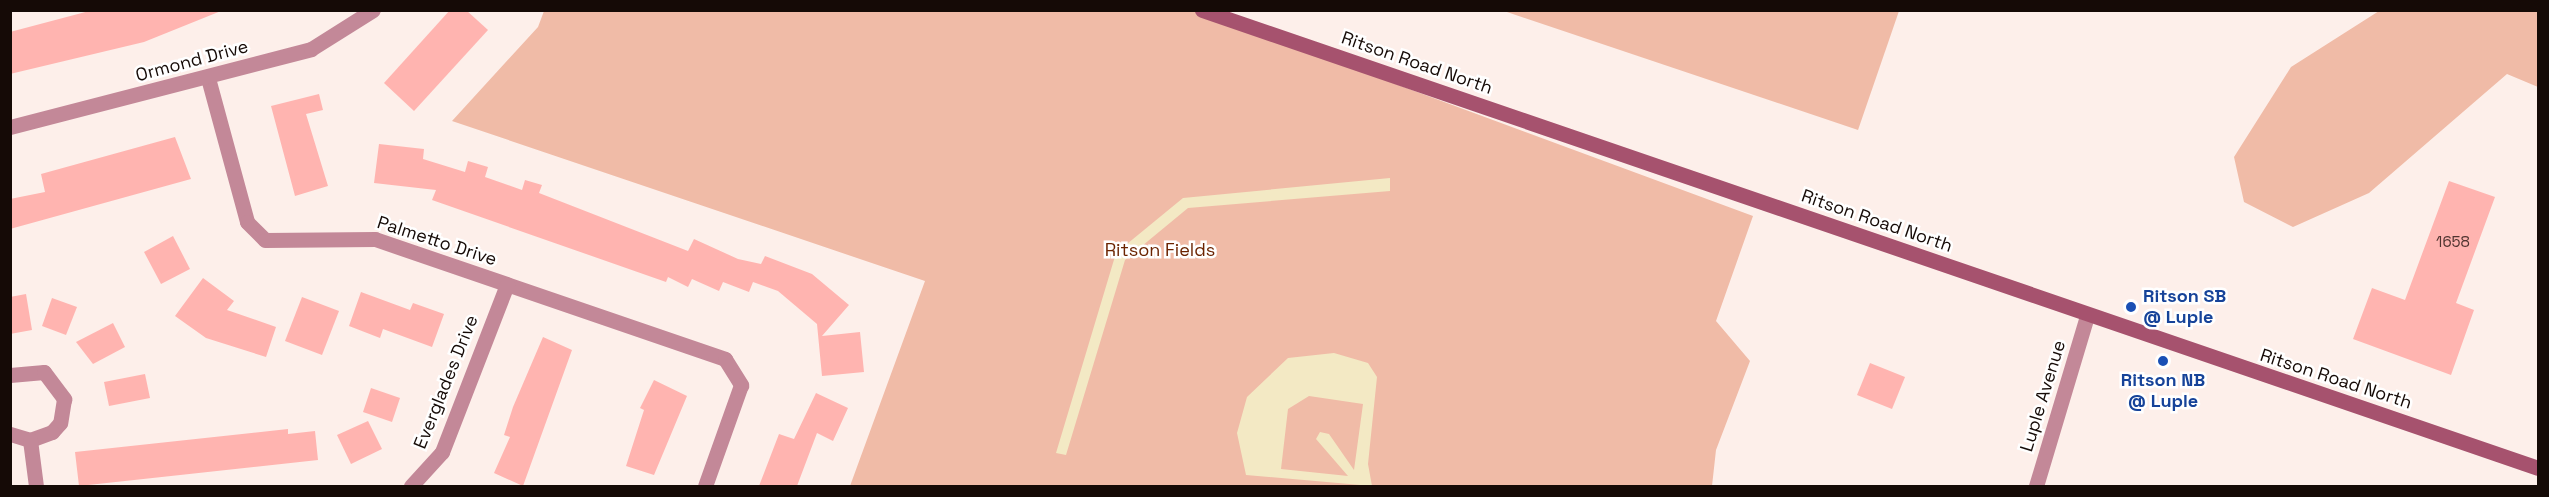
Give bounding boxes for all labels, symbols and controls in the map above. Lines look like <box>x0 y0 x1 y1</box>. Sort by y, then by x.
street label: Ritson Road North <box>1339 27 1495 99</box>
street label: Ormond Drive <box>133 36 251 86</box>
street label: Ritson Road North <box>1799 185 1955 257</box>
street label: Palmetto Drive <box>374 211 500 271</box>
house number: 1658 <box>2436 233 2470 251</box>
park label: Ritson Fields <box>1105 239 1215 261</box>
place label: Ritson SB @ Luple <box>2143 286 2226 328</box>
marker: Ritson SB @ Luple <box>2124 300 2138 314</box>
street label: Everglades Drive <box>409 312 483 452</box>
street label: Luple Avenue <box>2016 338 2070 454</box>
street label: Ritson Road North <box>2257 344 2415 414</box>
marker: Ritson NB @ Luple <box>2156 354 2170 368</box>
place label: Ritson NB @ Luple <box>2121 370 2205 412</box>

